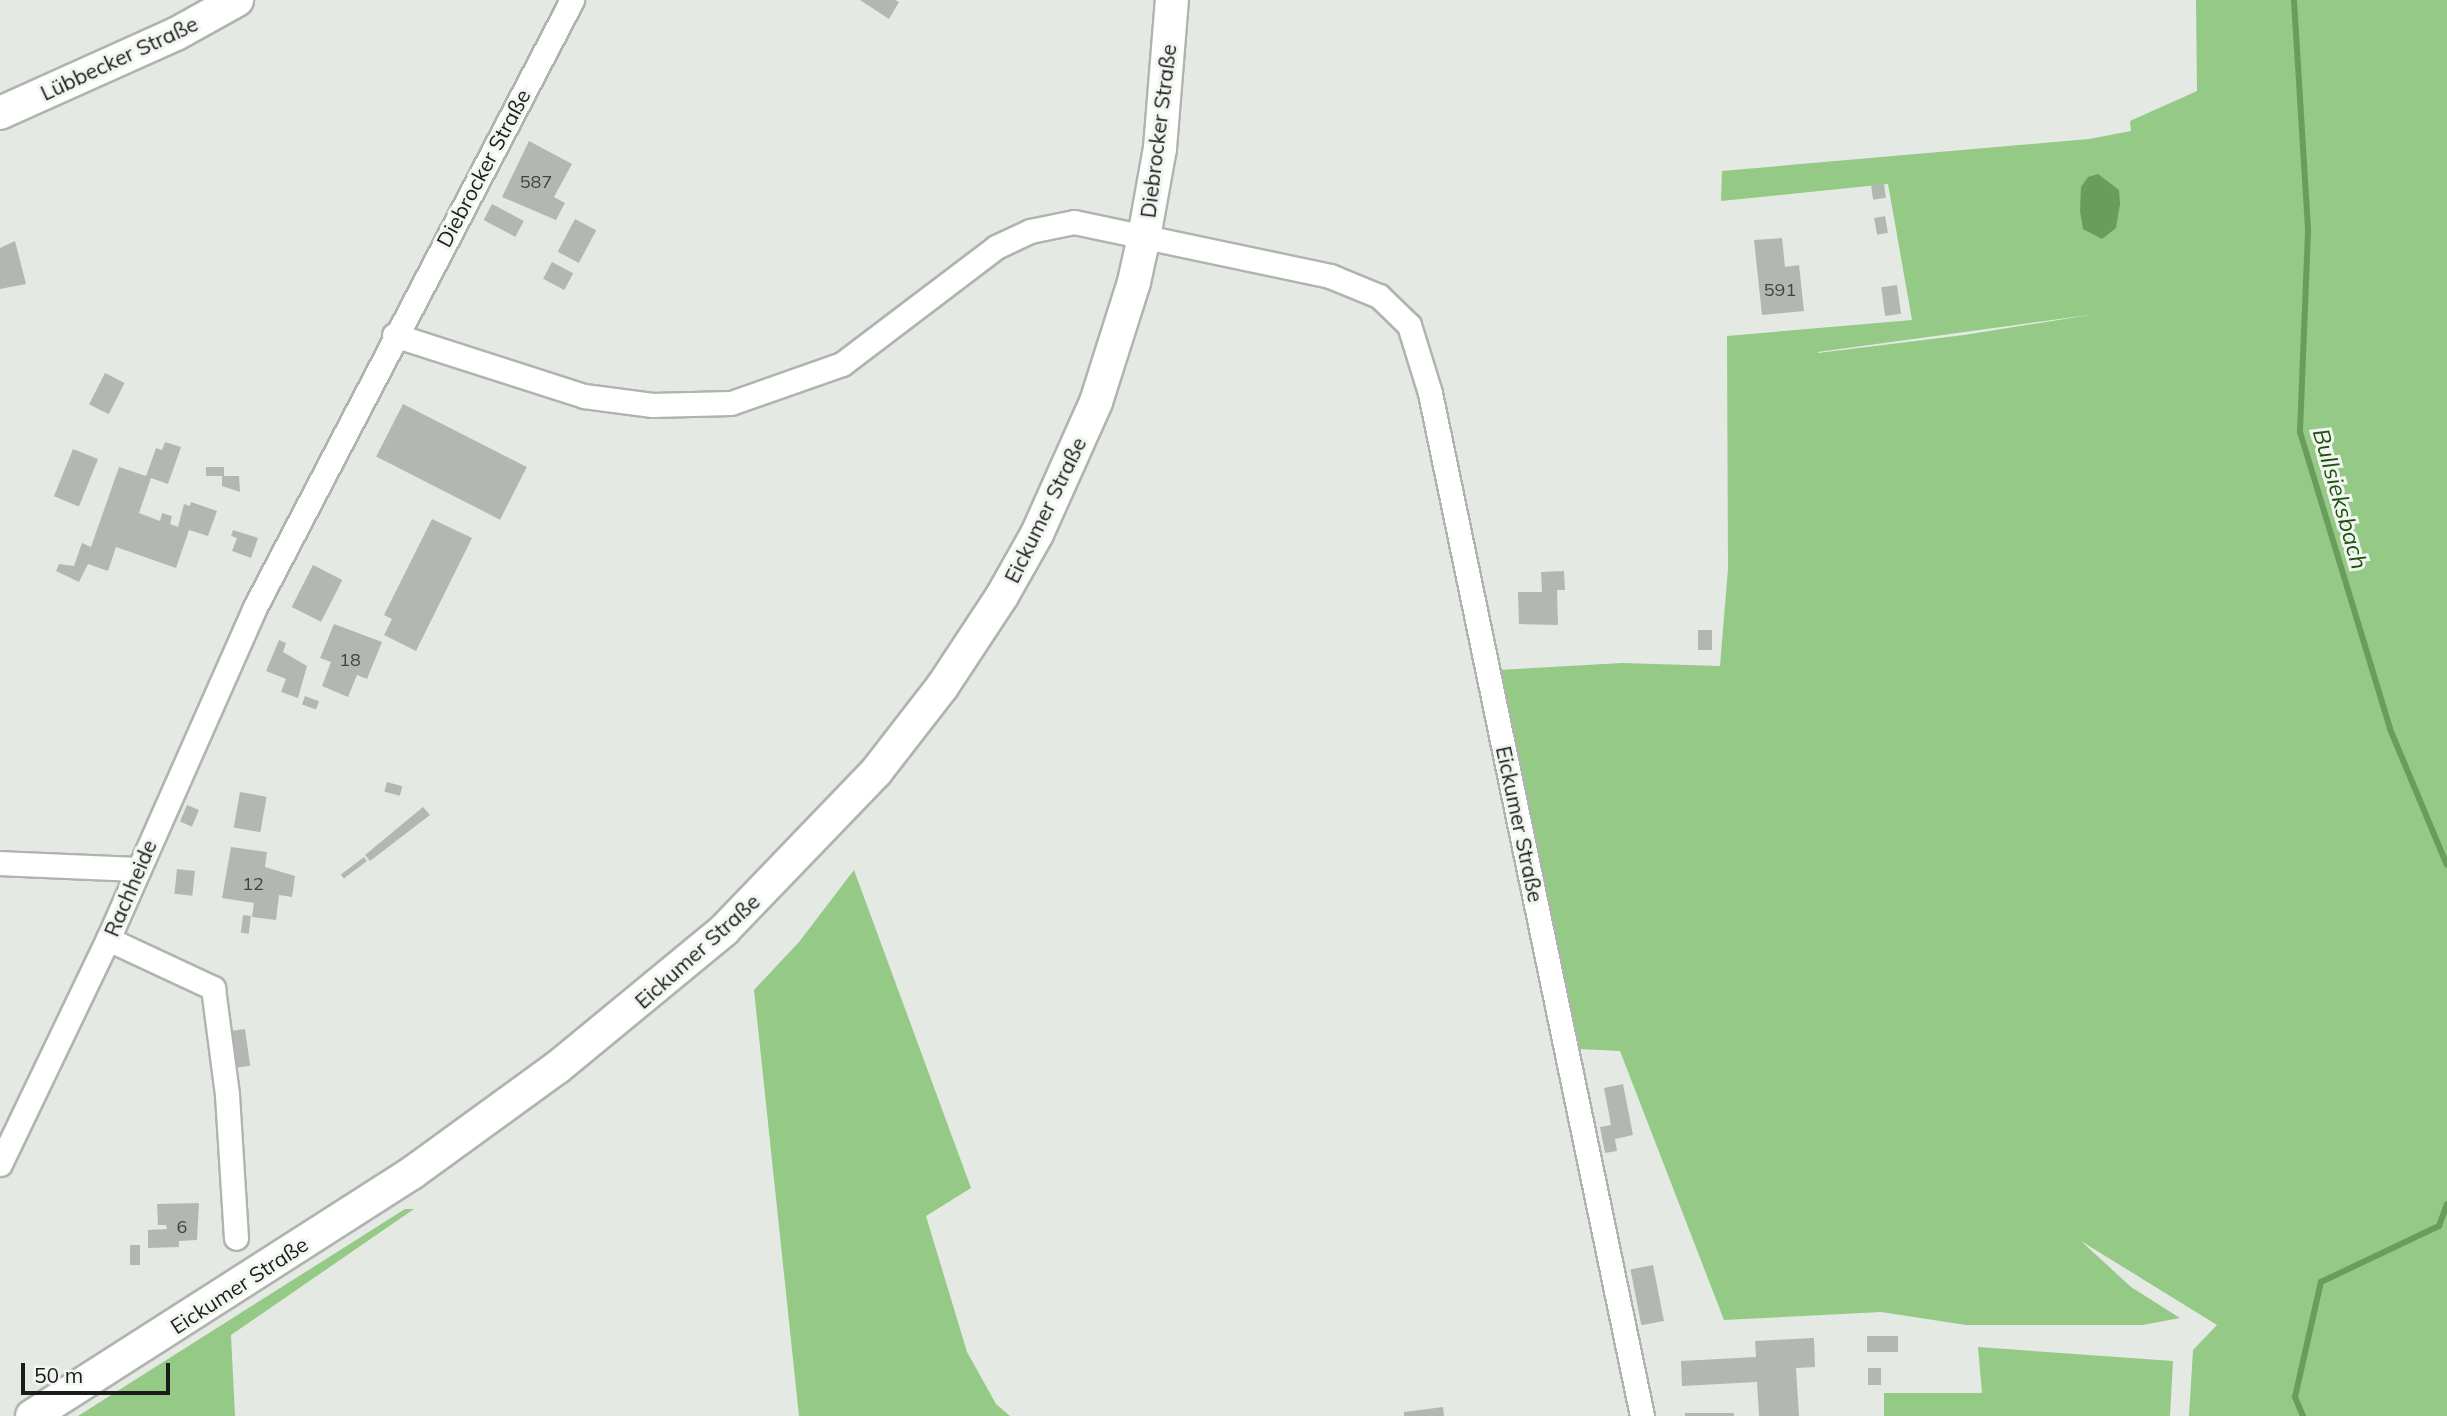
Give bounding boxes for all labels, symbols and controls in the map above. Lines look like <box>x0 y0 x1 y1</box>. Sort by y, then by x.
street label: Lübbecker Straße <box>36 11 202 105</box>
street label: Diebrocker Straße <box>1135 43 1181 219</box>
street label: Diebrocker Straße <box>431 85 535 251</box>
house number: 587 <box>520 171 552 193</box>
house number: 591 <box>1764 279 1796 301</box>
water label: Bullsieksbach <box>2307 426 2373 572</box>
street label: Eickumer Straße <box>999 433 1091 587</box>
house number: 18 <box>339 649 361 671</box>
street label: Eickumer Straße <box>1491 744 1549 904</box>
street label: Rachheide <box>98 836 162 940</box>
house number: 12 <box>242 873 264 895</box>
street label: Eickumer Straße <box>630 888 764 1014</box>
house number: 6 <box>177 1216 187 1238</box>
street label: Eickumer Straße <box>166 1231 312 1339</box>
scale bar <box>24 1350 173 1394</box>
text: 50 m <box>34 1362 83 1388</box>

